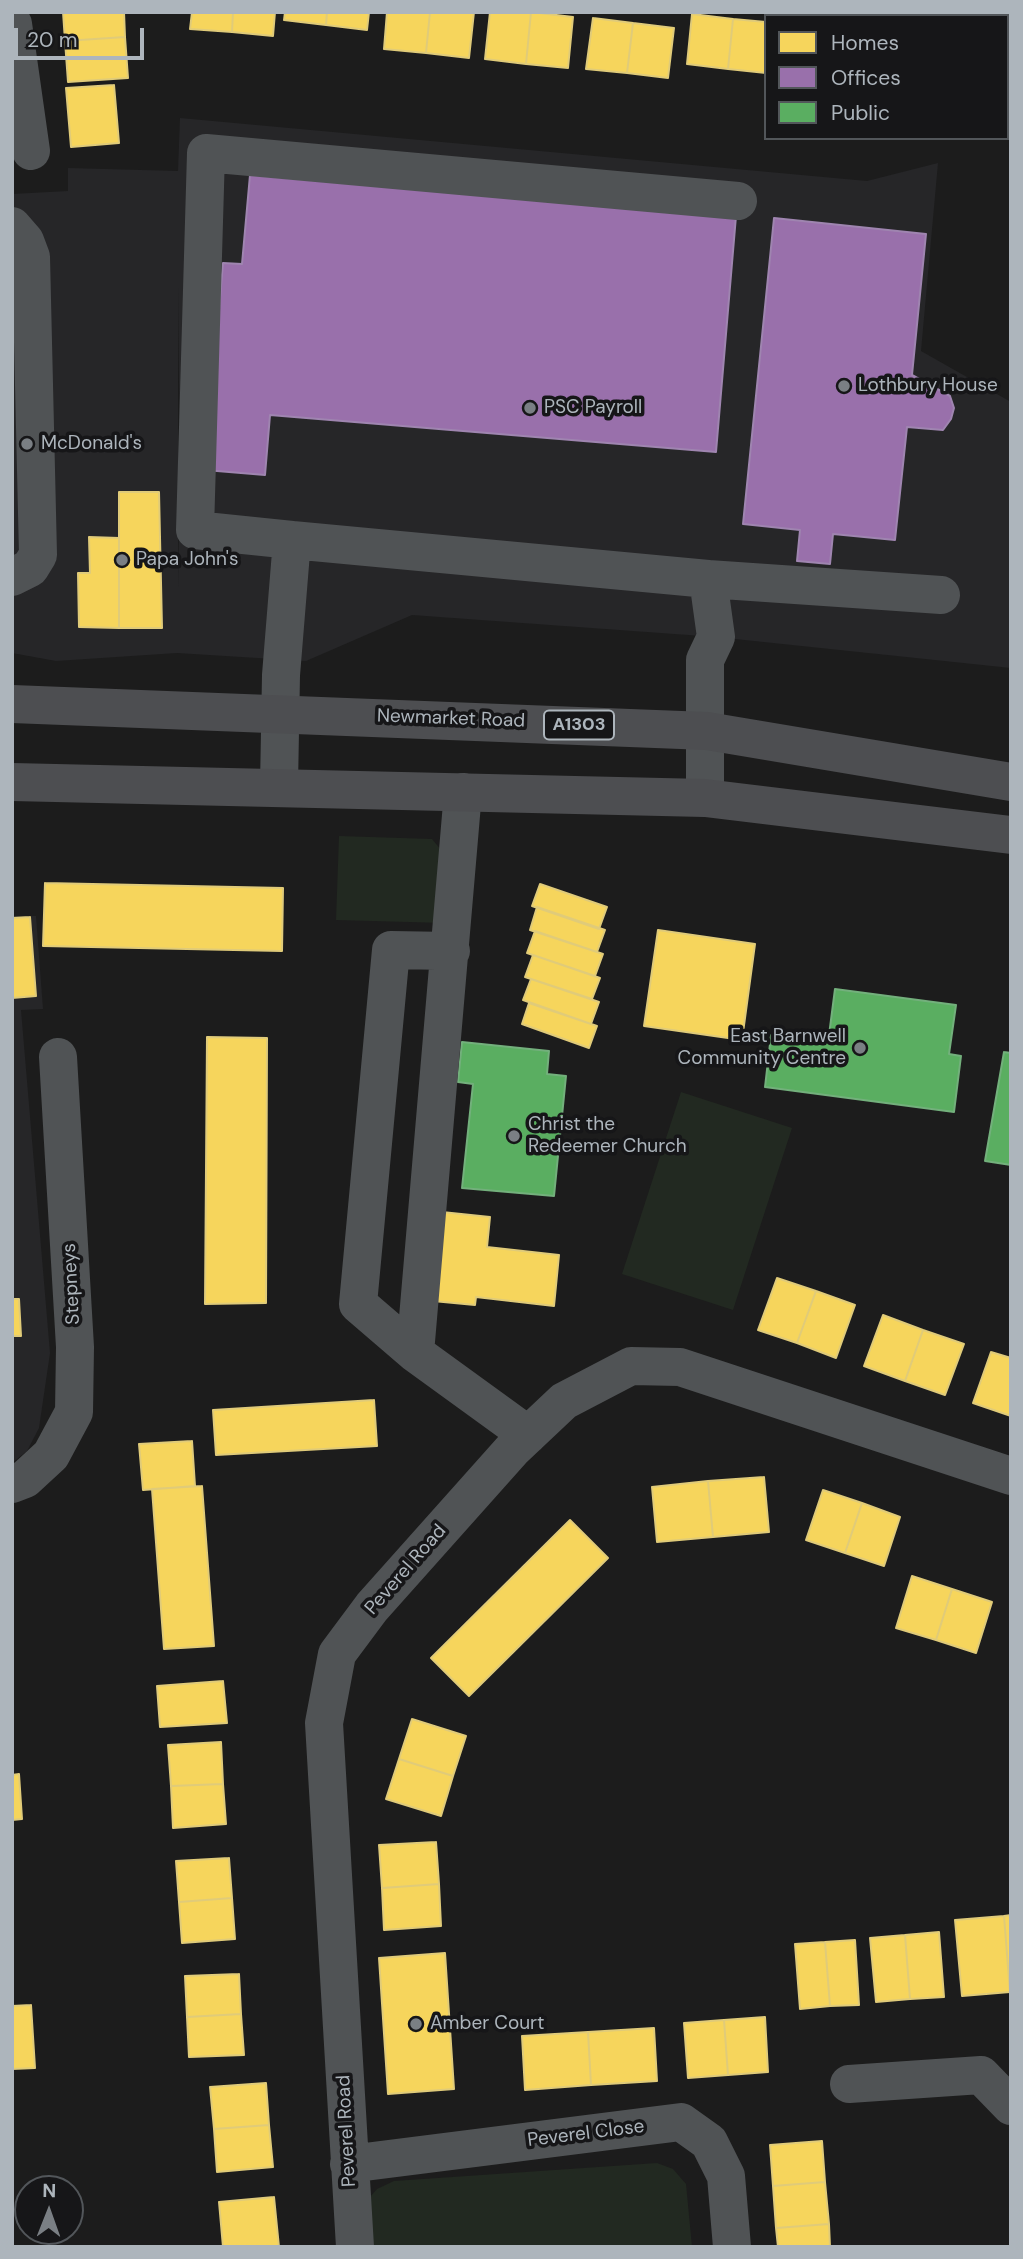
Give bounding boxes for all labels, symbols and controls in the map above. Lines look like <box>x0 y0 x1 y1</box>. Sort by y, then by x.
scale bar <box>18 14 147 58</box>
legend <box>764 14 1009 140</box>
text: 20 m <box>27 26 78 54</box>
text: Homes <box>831 29 899 57</box>
text: Offices <box>831 64 901 92</box>
text: Public <box>831 99 890 127</box>
place label: Lothbury House <box>858 375 998 397</box>
marker: Lothbury House <box>836 378 852 394</box>
place label: PSC Payroll <box>544 397 642 419</box>
marker: PSC Payroll <box>522 400 538 416</box>
place label: McDonald's <box>41 433 142 455</box>
marker: McDonald's <box>19 436 35 452</box>
place label: Papa John's <box>136 549 238 571</box>
marker: Papa John's <box>114 552 130 568</box>
street label: Newmarket Road <box>376 705 526 733</box>
road number: A1303 <box>544 710 614 740</box>
place label: East Barnwell Community Centre <box>678 1026 846 1070</box>
marker: East Barnwell Community Centre <box>852 1040 868 1056</box>
place label: Christ the Redeemer Church <box>528 1114 687 1158</box>
marker: Christ the Redeemer Church <box>506 1128 522 1144</box>
street label: Stepneys <box>58 1243 86 1325</box>
street label: Peverel Road <box>361 1520 451 1620</box>
place label: Amber Court <box>430 2013 545 2035</box>
marker: Amber Court <box>408 2016 424 2032</box>
street label: Peverel Road <box>333 2074 361 2188</box>
street label: Peverel Close <box>526 2116 646 2152</box>
north arrow <box>14 2175 84 2245</box>
text: N <box>42 2178 56 2203</box>

